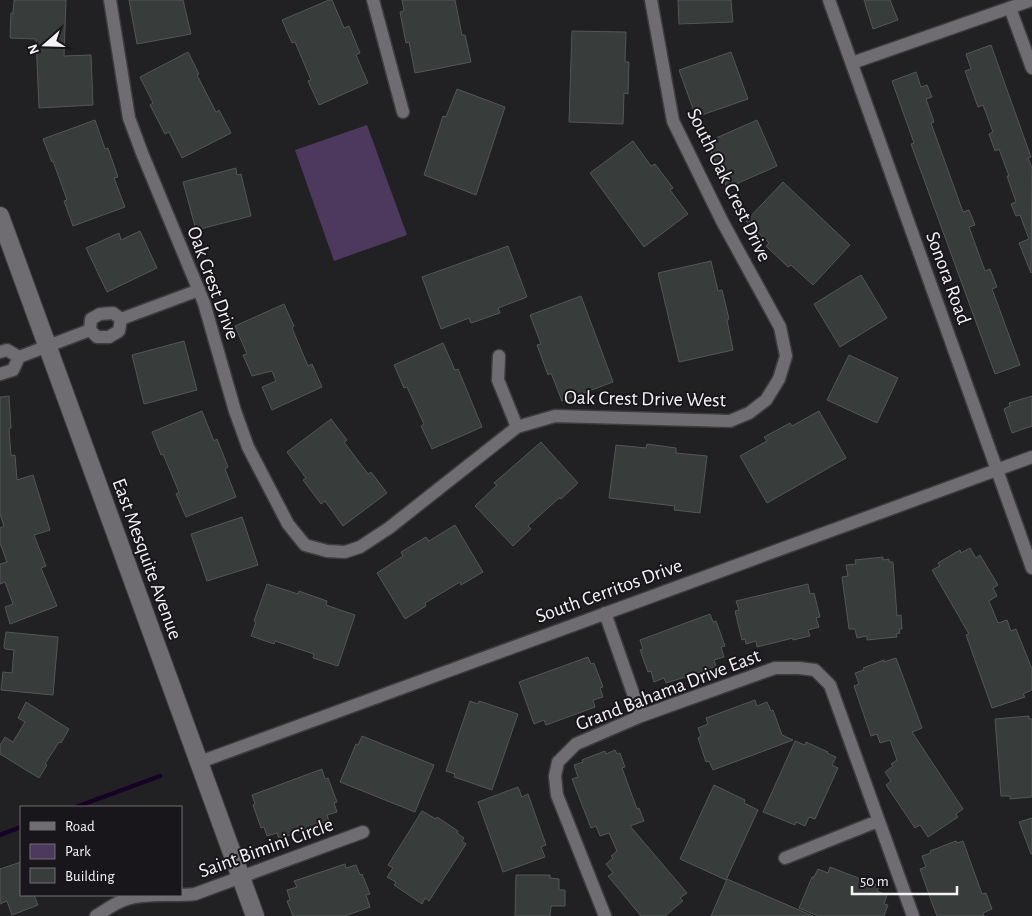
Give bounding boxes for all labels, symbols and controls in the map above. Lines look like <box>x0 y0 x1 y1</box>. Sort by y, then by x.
north arrow <box>20 20 70 70</box>
text: N <box>25 42 42 56</box>
street label: South Oak Crest Drive <box>683 105 775 265</box>
street label: Oak Crest Drive <box>183 224 243 342</box>
street label: Sonora Road <box>922 229 974 327</box>
street label: Oak Crest Drive West <box>564 388 727 410</box>
street label: East Mesquite Avenue <box>109 476 185 642</box>
street label: South Cerritos Drive <box>533 555 685 627</box>
street label: Grand Bahama Drive East <box>573 645 764 734</box>
legend <box>20 806 182 896</box>
street label: Saint Bimini Circle <box>196 814 336 882</box>
text: Road <box>65 819 95 834</box>
text: Park <box>65 844 91 859</box>
scale bar <box>852 864 957 896</box>
text: Building <box>65 869 115 884</box>
text: 50 m <box>860 874 889 889</box>

